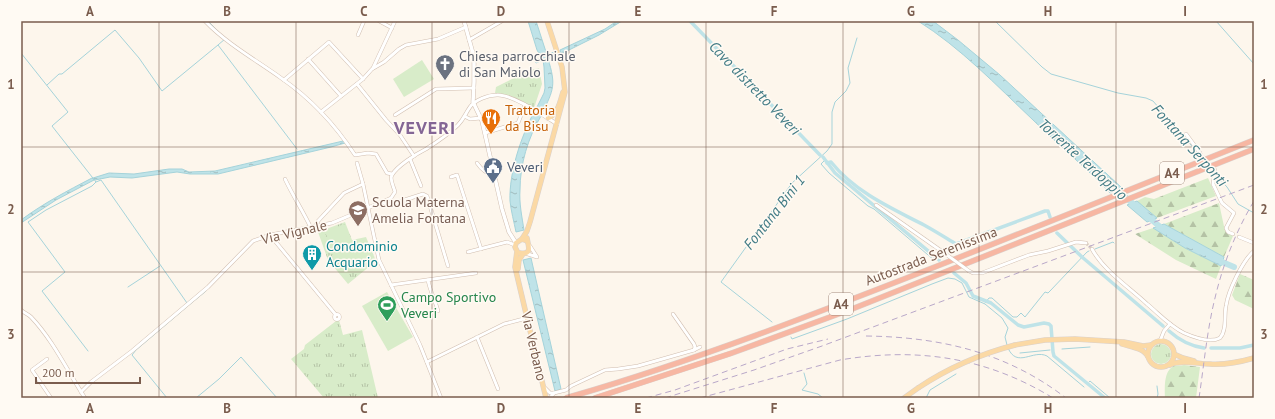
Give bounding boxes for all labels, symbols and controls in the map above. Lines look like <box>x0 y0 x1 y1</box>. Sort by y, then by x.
text: A <box>86 3 94 20</box>
text: B <box>223 3 231 20</box>
text: C <box>360 3 368 20</box>
text: D <box>497 3 505 20</box>
text: E <box>635 3 642 20</box>
text: F <box>771 3 778 20</box>
text: G <box>907 3 915 20</box>
text: H <box>1044 3 1052 20</box>
text: I <box>1183 3 1187 20</box>
water label: Cavo distretto Veveri <box>705 37 806 140</box>
place label: Chiesa parrocchiale di San Maiolo <box>459 47 576 81</box>
church icon: Chiesa parrocchiale di San Maiolo <box>434 53 456 81</box>
text: 1 <box>7 76 15 93</box>
text: 1 <box>1260 76 1268 93</box>
water label: Fontana Serponti <box>1148 100 1233 191</box>
place label: Trattoria da Bisu <box>505 101 555 135</box>
restaurant icon: Trattoria da Bisu <box>480 107 502 135</box>
water label: Torrente Terdoppio <box>1034 114 1132 204</box>
district label: VEVERI <box>393 116 456 139</box>
public building icon: Veveri <box>482 156 504 184</box>
place label: Veveri <box>506 158 543 176</box>
road number: A4 <box>1160 162 1184 184</box>
water label: Fontana Bini 1 <box>739 171 809 253</box>
place label: Scuola Materna Amelia Fontana <box>372 193 466 227</box>
school or university icon: Scuola Materna Amelia Fontana <box>347 199 369 227</box>
text: 2 <box>7 201 15 218</box>
text: 2 <box>1260 201 1268 218</box>
street label: Via Vignale <box>258 216 329 249</box>
street label: Autostrada Serenissima <box>862 222 1000 290</box>
place label: Condominio Acquario <box>326 237 398 271</box>
building icon: Condominio Acquario <box>301 243 323 271</box>
place label: Campo Sportivo Veveri <box>400 288 496 322</box>
road number: A4 <box>829 293 853 315</box>
sports icon: Campo Sportivo Veveri <box>376 294 398 322</box>
street label: Via Verbano <box>517 309 551 382</box>
text: 3 <box>7 326 15 343</box>
text: 3 <box>1260 326 1268 343</box>
scale bar <box>36 359 140 385</box>
text: 200 m <box>42 365 75 380</box>
text: A <box>86 400 94 417</box>
text: B <box>223 400 231 417</box>
text: C <box>360 400 368 417</box>
text: D <box>497 400 505 417</box>
text: E <box>635 400 642 417</box>
text: F <box>771 400 778 417</box>
text: G <box>907 400 915 417</box>
text: H <box>1044 400 1052 417</box>
text: I <box>1183 400 1187 417</box>

